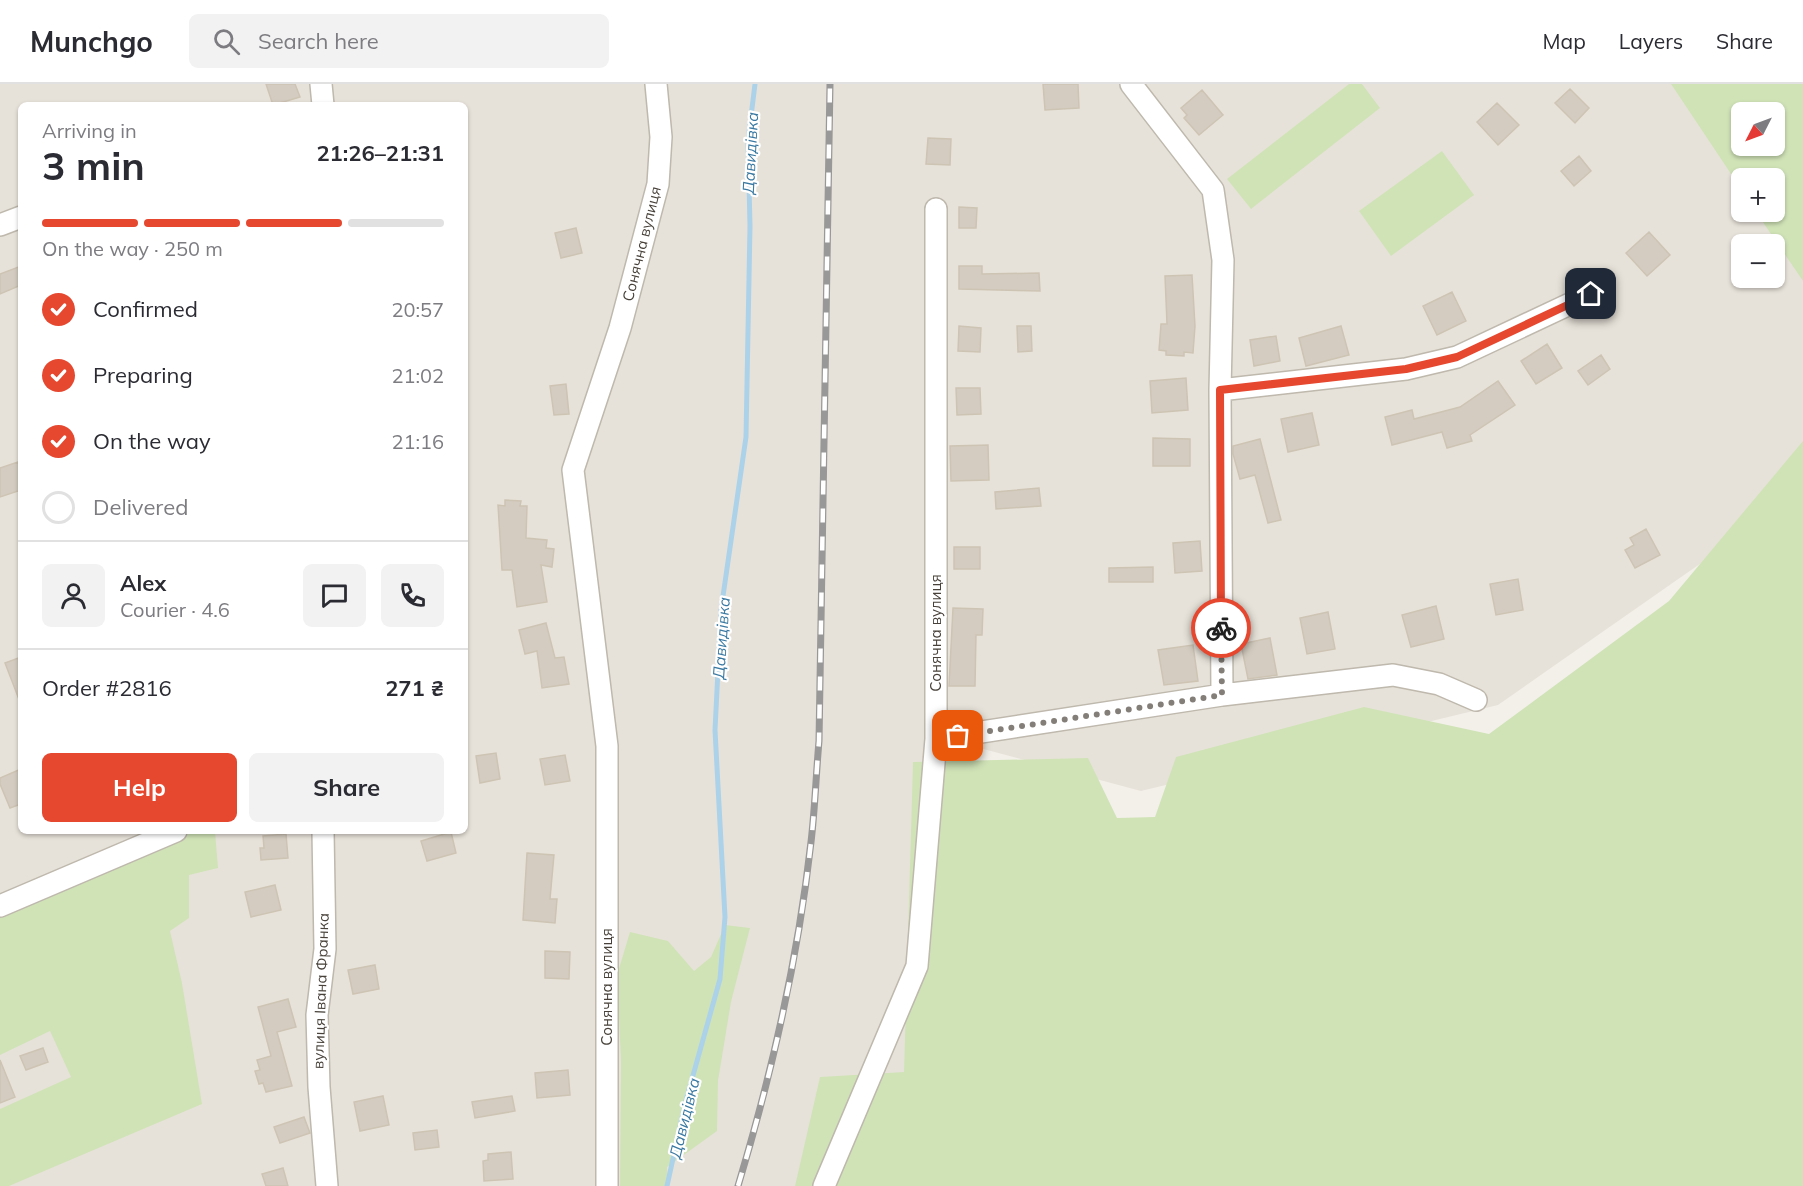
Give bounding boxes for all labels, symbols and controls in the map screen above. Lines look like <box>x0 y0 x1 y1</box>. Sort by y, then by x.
search box <box>189 14 609 68</box>
text: Munchgo <box>30 24 153 59</box>
icon: search <box>210 25 243 58</box>
text: Search here <box>258 27 379 55</box>
text: Map <box>1543 28 1586 54</box>
text: Layers <box>1619 28 1683 54</box>
text: Share <box>1716 28 1773 54</box>
north arrow <box>1731 102 1785 156</box>
map controls <box>1731 102 1785 288</box>
water label: Давидівка <box>738 111 762 195</box>
text: Arriving in <box>42 118 137 143</box>
text: 21:26–21:31 <box>316 139 444 167</box>
text: 3 min <box>42 141 145 190</box>
button: + <box>1731 168 1785 222</box>
street label: Сонячна вулиця <box>618 184 665 303</box>
button: − <box>1731 234 1785 288</box>
text: On the way · 250 m <box>42 236 223 261</box>
pin <box>1565 268 1616 319</box>
icon: home <box>1574 277 1607 310</box>
icon: check <box>42 293 75 326</box>
text: Confirmed <box>93 295 198 323</box>
text: 20:57 <box>391 297 444 322</box>
icon: check <box>42 359 75 392</box>
text: Preparing <box>93 361 193 389</box>
text: 21:02 <box>391 363 444 388</box>
icon: check <box>42 425 75 458</box>
text: On the way <box>93 427 211 455</box>
text: 21:16 <box>391 429 444 454</box>
text: Delivered <box>93 493 188 521</box>
button: person <box>42 564 105 627</box>
button: chat <box>303 564 366 627</box>
button: phone <box>381 564 444 627</box>
text: Alex <box>120 569 166 597</box>
street label: Сонячна вулиця <box>926 574 945 692</box>
water label: Давидівка <box>708 596 734 681</box>
text: Courier · 4.6 <box>120 597 230 622</box>
courier <box>1191 598 1251 658</box>
icon: bike <box>1205 612 1238 645</box>
text: Order #2816 <box>42 674 172 702</box>
text: 271 ₴ <box>385 674 444 702</box>
pin <box>932 710 983 761</box>
icon: bag <box>941 719 974 752</box>
button: Help <box>42 753 237 822</box>
button: Share <box>249 753 444 822</box>
street label: вулиця Івана Франка <box>308 913 333 1069</box>
street label: Сонячна вулиця <box>597 928 616 1046</box>
water label: Давидівка <box>664 1076 704 1161</box>

